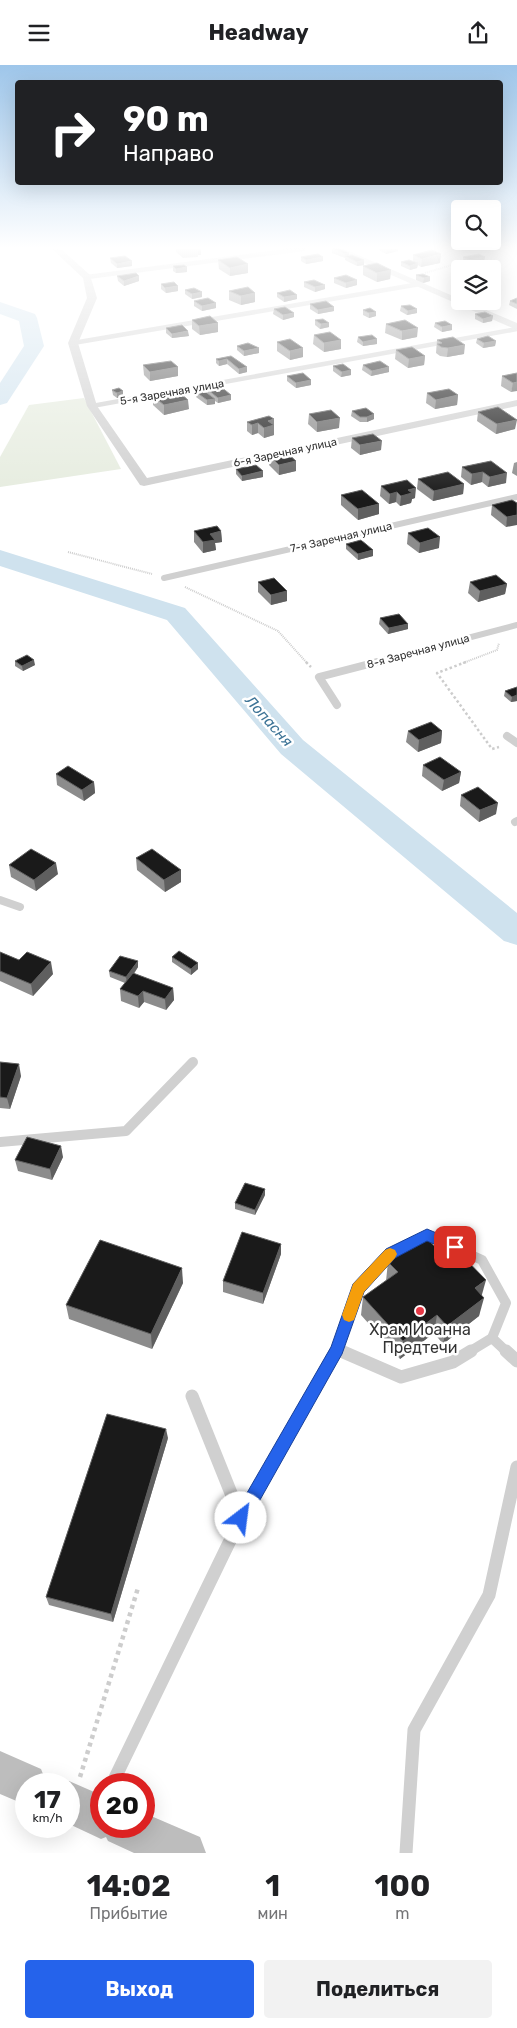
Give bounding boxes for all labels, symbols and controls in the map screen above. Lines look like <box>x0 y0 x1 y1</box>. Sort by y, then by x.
icon: menu <box>25 19 53 47</box>
text: Headway <box>208 19 309 46</box>
icon: share <box>464 19 492 47</box>
text: 90 m <box>123 98 209 140</box>
icon: right <box>40 100 105 165</box>
text: Направо <box>123 140 214 167</box>
map controls <box>451 200 501 310</box>
button: search <box>451 200 501 250</box>
button: layers <box>451 260 501 310</box>
street label: 5-я Заречная улица <box>119 377 225 408</box>
street label: 6-я Заречная улица <box>232 435 338 470</box>
street label: 7-я Заречная улица <box>289 519 393 556</box>
street label: 8-я Заречная улица <box>365 632 471 671</box>
water label: Лопасня <box>241 691 297 750</box>
pin <box>434 1226 476 1268</box>
icon: arrive <box>441 1233 469 1261</box>
marker: Храм Иоанна Предтечи <box>414 1305 426 1317</box>
place label: Храм Иоанна Предтечи <box>369 1320 471 1357</box>
position arrow <box>214 1491 266 1543</box>
speed limit sign: 20 <box>90 1773 155 1838</box>
text: 17 <box>34 1785 61 1814</box>
text: km/h <box>33 1811 62 1825</box>
text: 14:02 <box>87 1868 171 1904</box>
text: 1 <box>265 1868 280 1904</box>
text: 100 <box>375 1868 430 1904</box>
text: Прибытие <box>90 1904 168 1923</box>
text: мин <box>257 1904 288 1923</box>
text: m <box>395 1904 410 1923</box>
button: Выход <box>25 1960 254 2018</box>
button: Поделиться <box>264 1960 492 2018</box>

